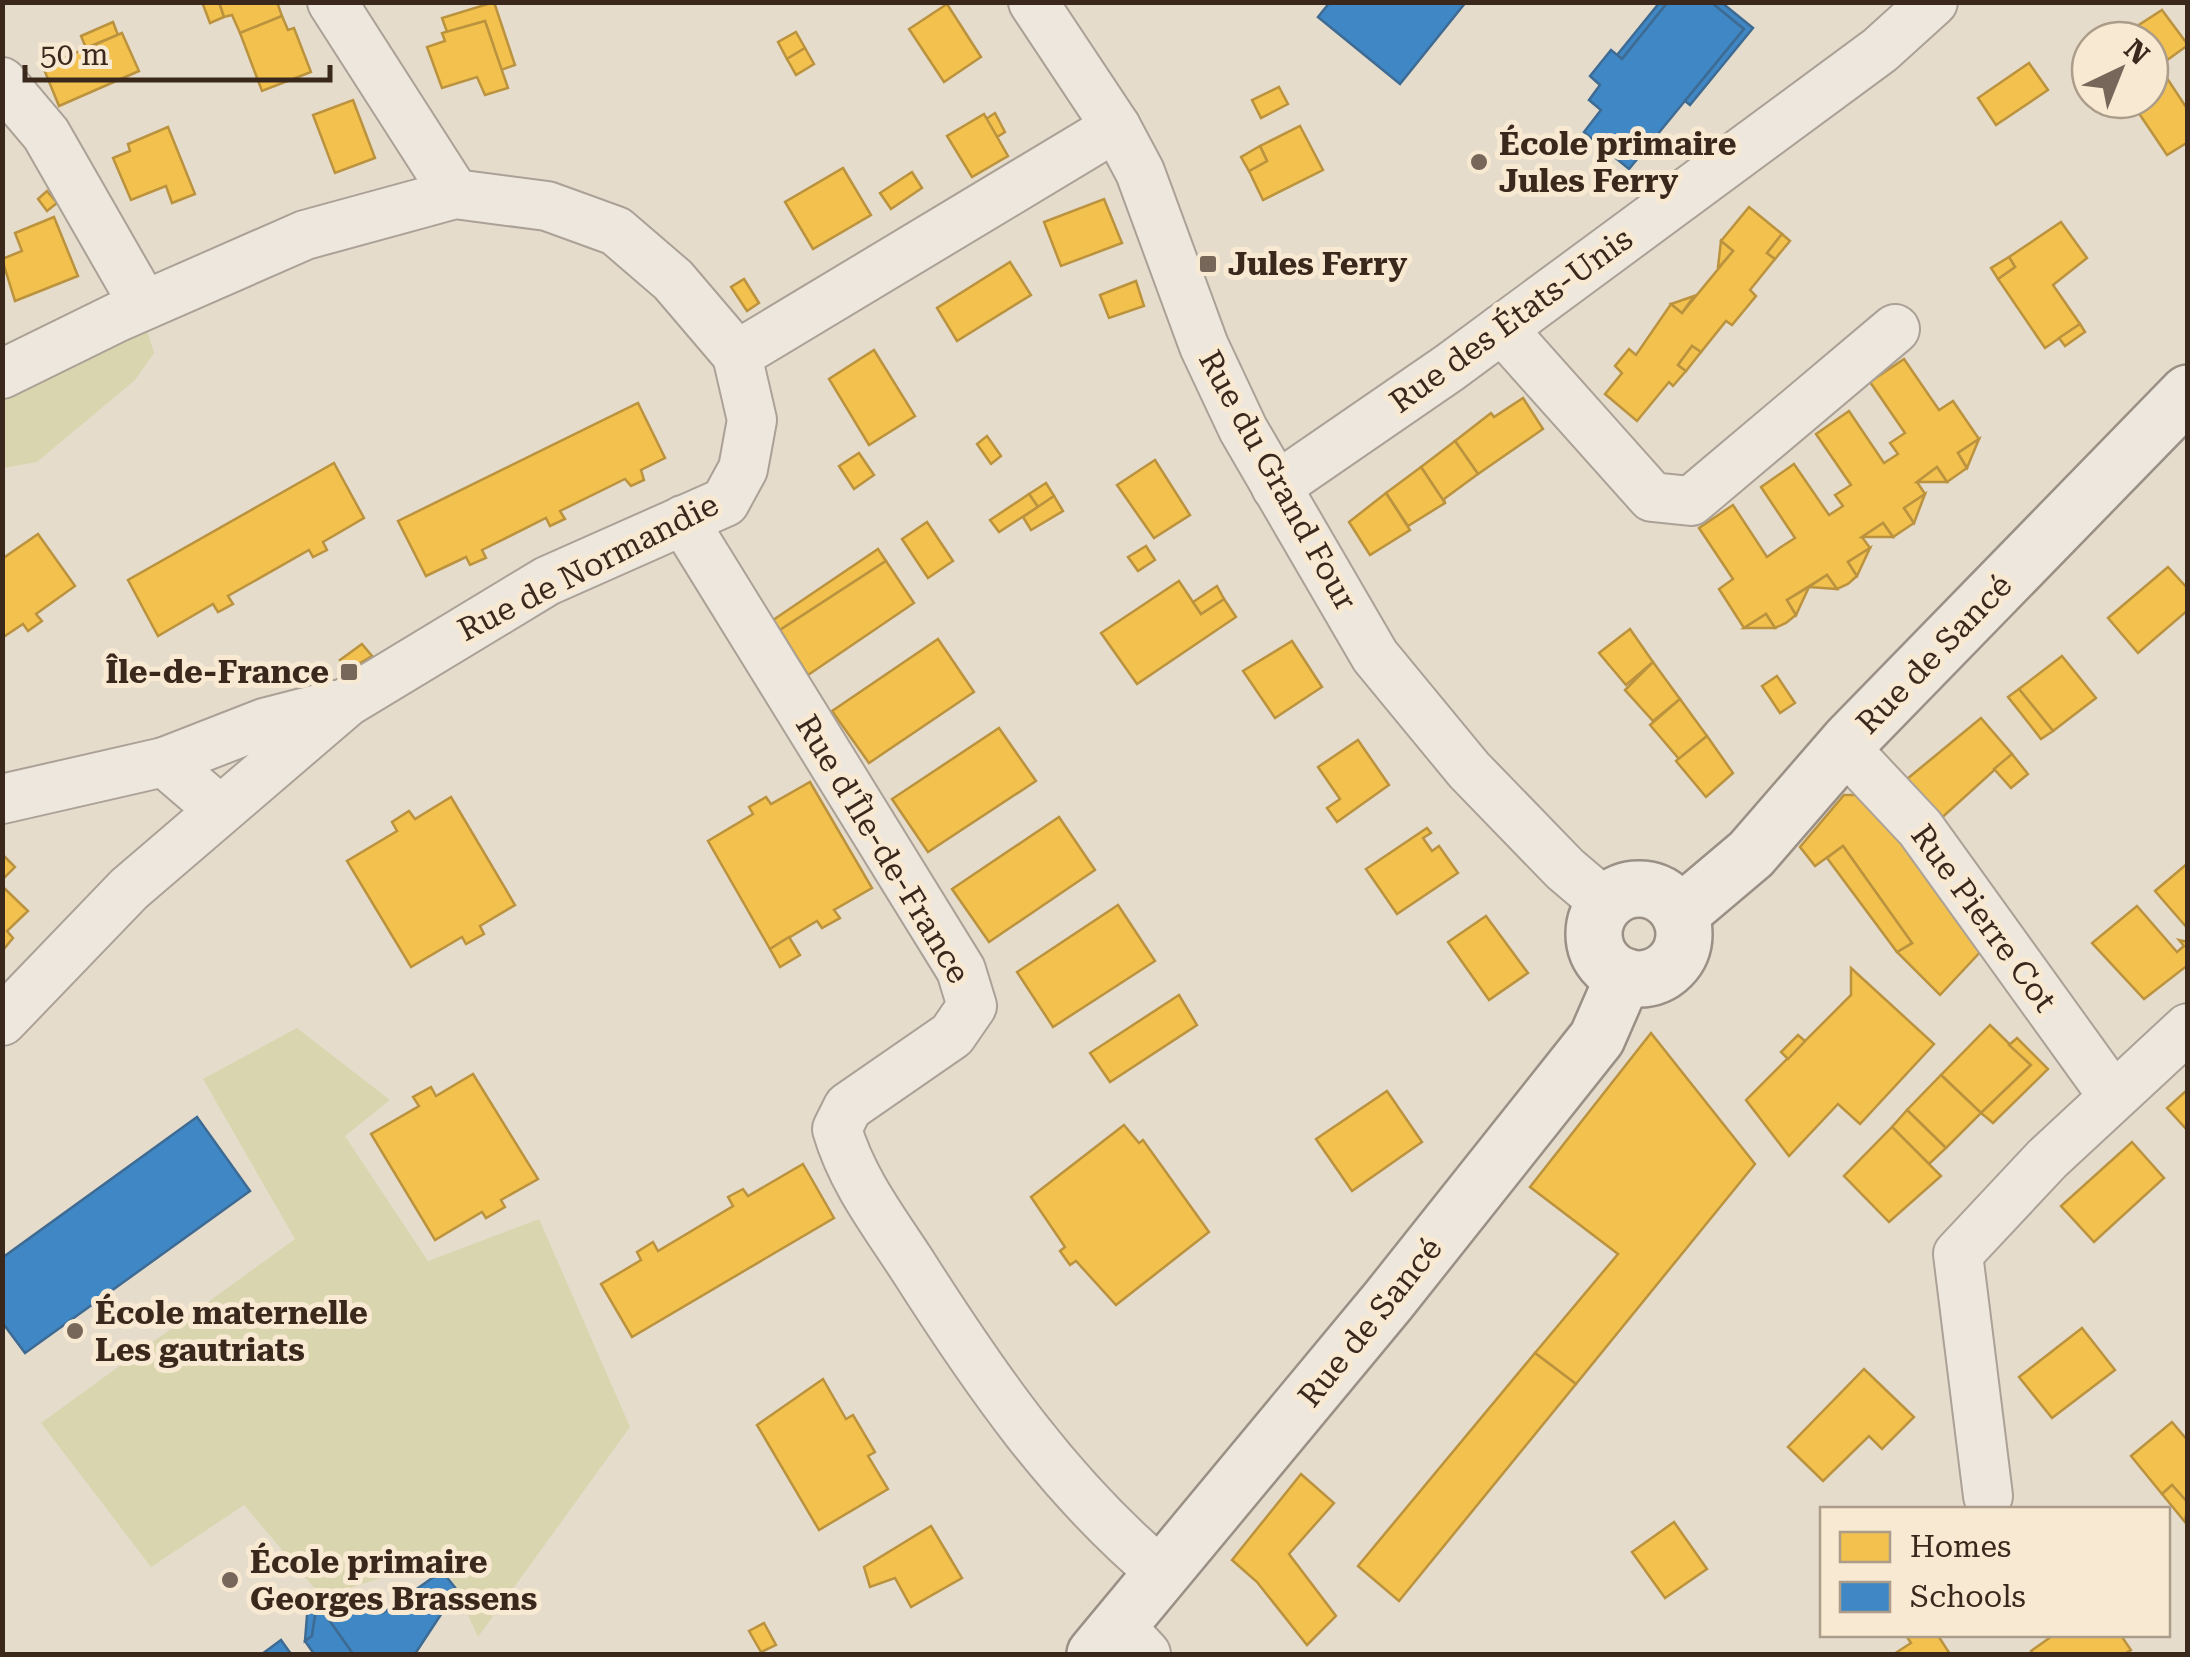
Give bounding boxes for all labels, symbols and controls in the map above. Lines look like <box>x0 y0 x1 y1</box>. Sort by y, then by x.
scale bar <box>25 20 330 82</box>
north arrow <box>2070 20 2170 120</box>
text: N <box>2118 33 2156 72</box>
text: 50 m <box>40 37 109 72</box>
place label: École primaire Jules Ferry <box>1499 124 1736 200</box>
marker: École primaire Jules Ferry <box>1468 151 1490 173</box>
street label: Rue des États-Unis <box>1382 219 1640 421</box>
place label: Jules Ferry <box>1228 245 1408 283</box>
marker: Jules Ferry <box>1197 253 1219 275</box>
street label: Rue du Grand Four <box>1191 344 1365 616</box>
street label: Rue de Normandie <box>452 485 724 649</box>
street label: Rue de Sancé <box>1848 566 2020 742</box>
place label: Île-de-France <box>106 653 329 691</box>
marker: Île-de-France <box>338 661 360 683</box>
street label: Rue d'Île-de-France <box>788 708 978 990</box>
street label: Rue Pierre Cot <box>1903 817 2065 1019</box>
street label: Rue de Sancé <box>1290 1230 1450 1414</box>
place label: École maternelle Les gautriats <box>95 1293 368 1369</box>
marker: École maternelle Les gautriats <box>64 1320 86 1342</box>
legend <box>1820 1507 2170 1637</box>
text: Homes <box>1910 1529 2011 1564</box>
place label: École primaire Georges Brassens <box>250 1542 537 1618</box>
marker: École primaire Georges Brassens <box>219 1569 241 1591</box>
text: Schools <box>1910 1579 2026 1614</box>

